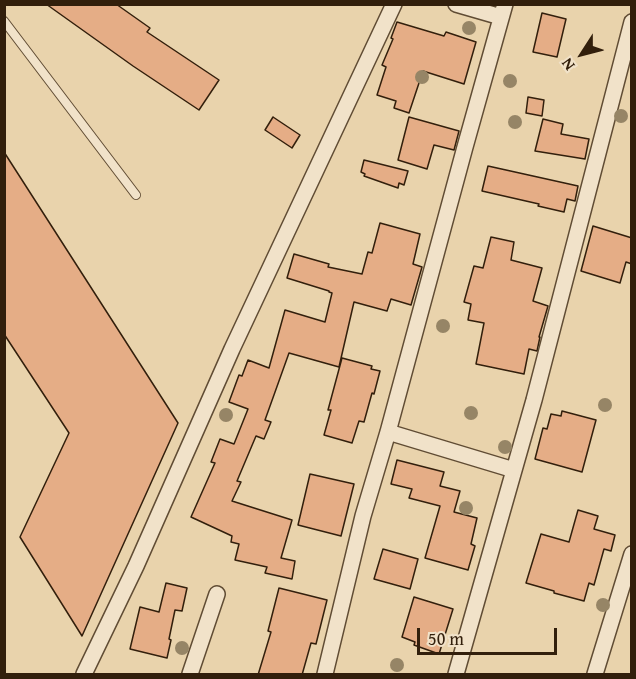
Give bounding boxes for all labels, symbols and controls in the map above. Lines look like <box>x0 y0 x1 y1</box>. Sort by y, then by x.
north arrow <box>552 24 612 84</box>
text: N <box>555 53 580 76</box>
scale bar <box>420 616 560 654</box>
text: 50 m <box>428 625 464 652</box>

